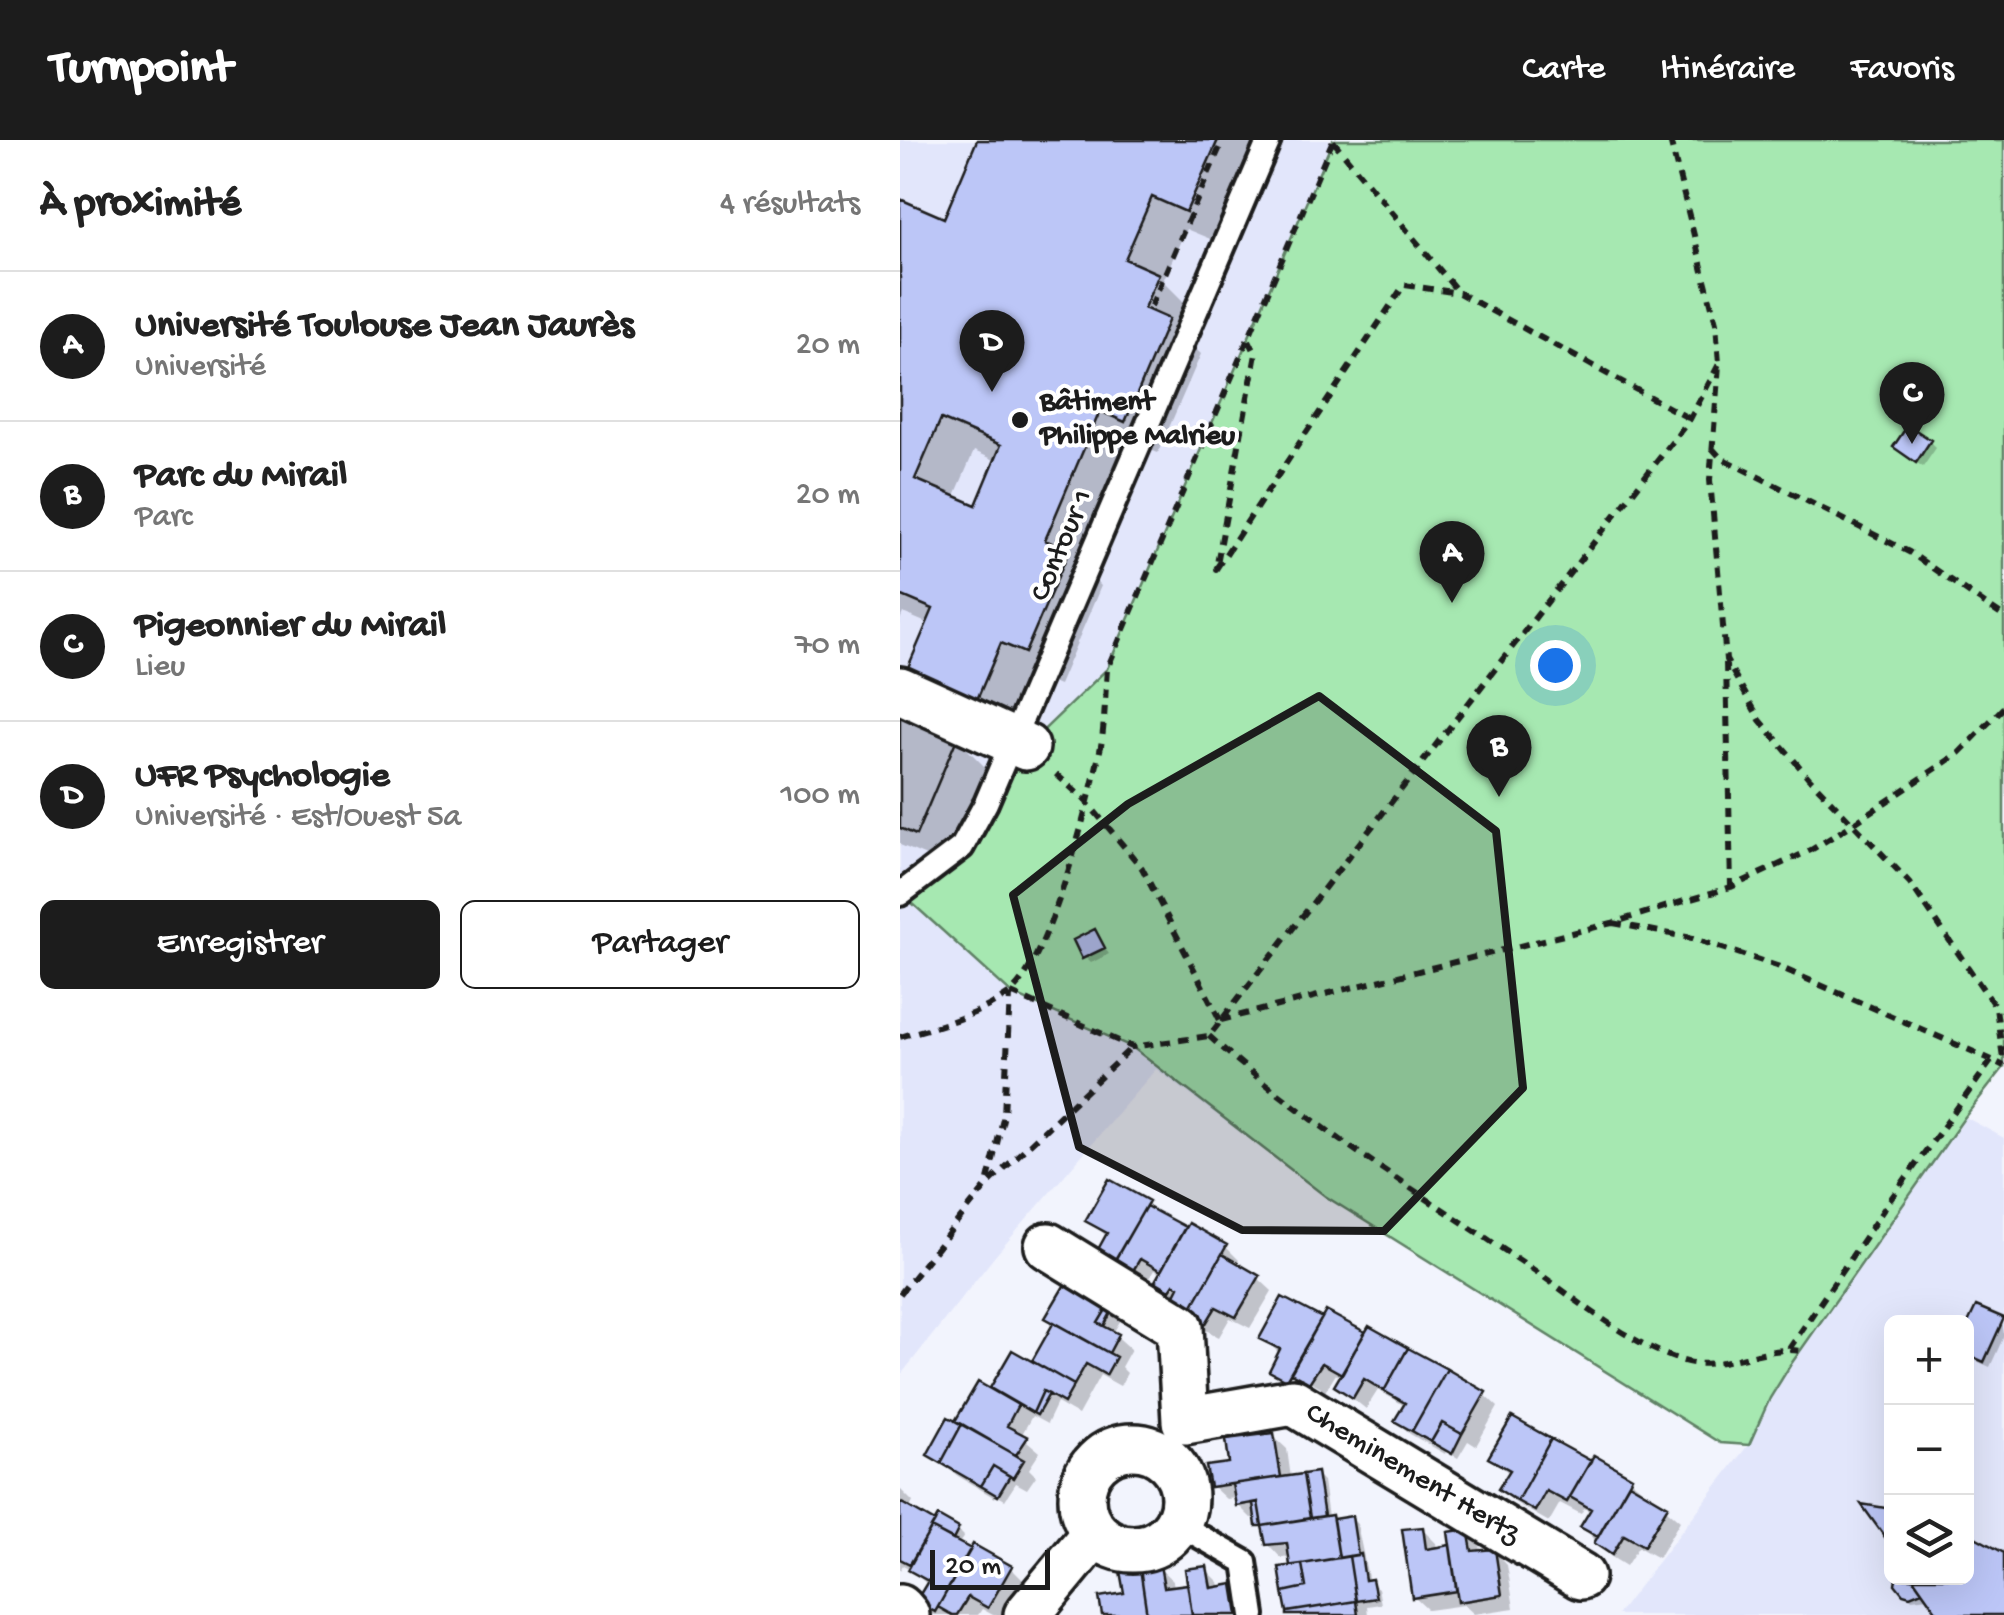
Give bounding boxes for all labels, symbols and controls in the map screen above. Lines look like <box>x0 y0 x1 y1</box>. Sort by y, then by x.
text: Turnpoint <box>50 42 232 99</box>
text: Carte <box>1522 50 1605 91</box>
text: Itinéraire <box>1660 50 1795 91</box>
text: Favoris <box>1850 50 1954 91</box>
text: À proximité <box>40 181 241 230</box>
text: 4 résultats <box>720 186 860 224</box>
text: Université Toulouse Jean Jaurès <box>135 305 634 349</box>
pin: D <box>959 310 1024 392</box>
text: A <box>63 327 82 365</box>
text: 20 m <box>796 327 860 365</box>
text: Université <box>135 349 266 387</box>
pin: C <box>1880 362 1944 444</box>
place label: Bâtiment Philippe Malrieu <box>1038 386 1236 455</box>
marker: Bâtiment Philippe Malrieu <box>1009 409 1031 431</box>
text: Parc du Mirail <box>135 455 347 499</box>
text: B <box>64 477 81 515</box>
text: 20 m <box>796 477 860 515</box>
street label: Contour 1 <box>1024 485 1102 607</box>
text: Parc <box>135 499 193 537</box>
pin: A <box>1420 520 1484 603</box>
text: Pigeonnier du Mirail <box>135 605 446 649</box>
text: C <box>64 627 81 665</box>
text: 70 m <box>795 627 860 665</box>
your location <box>1530 640 1581 691</box>
text: Lieu <box>135 649 185 687</box>
pin: B <box>1466 714 1532 797</box>
text: UFR Psychologie <box>135 755 390 799</box>
text: D <box>62 777 83 815</box>
text: 100 m <box>780 777 860 815</box>
text: Université · Est/Ouest 5a <box>135 799 461 837</box>
button: Enregistrer <box>40 900 440 989</box>
button: Partager <box>460 900 860 989</box>
map controls <box>1884 1315 1974 1585</box>
button: + <box>1884 1315 1974 1405</box>
street label: Cheminement Hertz <box>1299 1396 1527 1553</box>
button: − <box>1884 1405 1974 1495</box>
button: layers <box>1884 1495 1974 1585</box>
scale bar <box>930 1545 1050 1590</box>
text: 20 m <box>945 1551 1001 1584</box>

